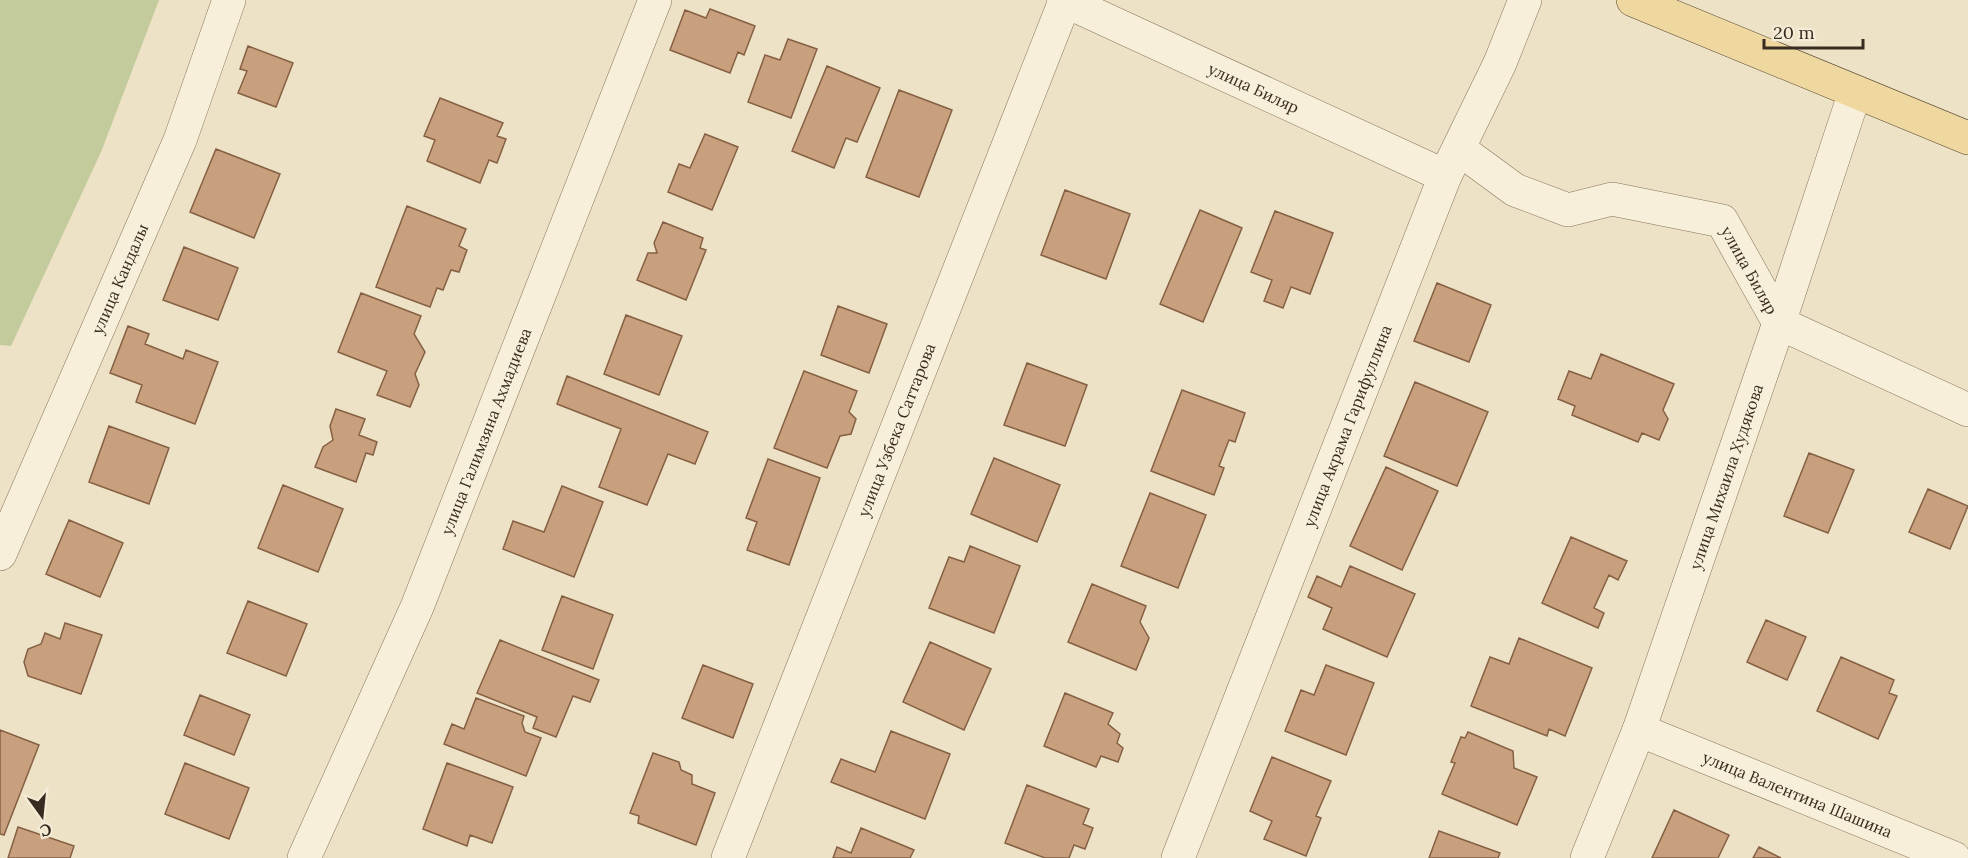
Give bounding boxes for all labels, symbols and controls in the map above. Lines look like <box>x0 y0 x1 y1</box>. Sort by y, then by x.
scale bar <box>1764 12 1863 50</box>
text: 20 m <box>1773 21 1815 44</box>
street label: улица Биляр <box>1205 58 1302 117</box>
street label: улица Кандалы <box>87 220 152 337</box>
street label: улица Биляр <box>1717 223 1782 318</box>
street label: улица Акрама Гарифуллина <box>1299 322 1396 530</box>
street label: улица Галимзяна Ахмадиева <box>436 325 535 538</box>
street label: улица Узбека Саттарова <box>853 340 939 520</box>
street label: улица Михаила Худякова <box>1685 381 1767 572</box>
street label: улица Валентина Шашина <box>1700 747 1895 842</box>
north arrow <box>12 786 72 846</box>
text: С <box>38 819 54 842</box>

